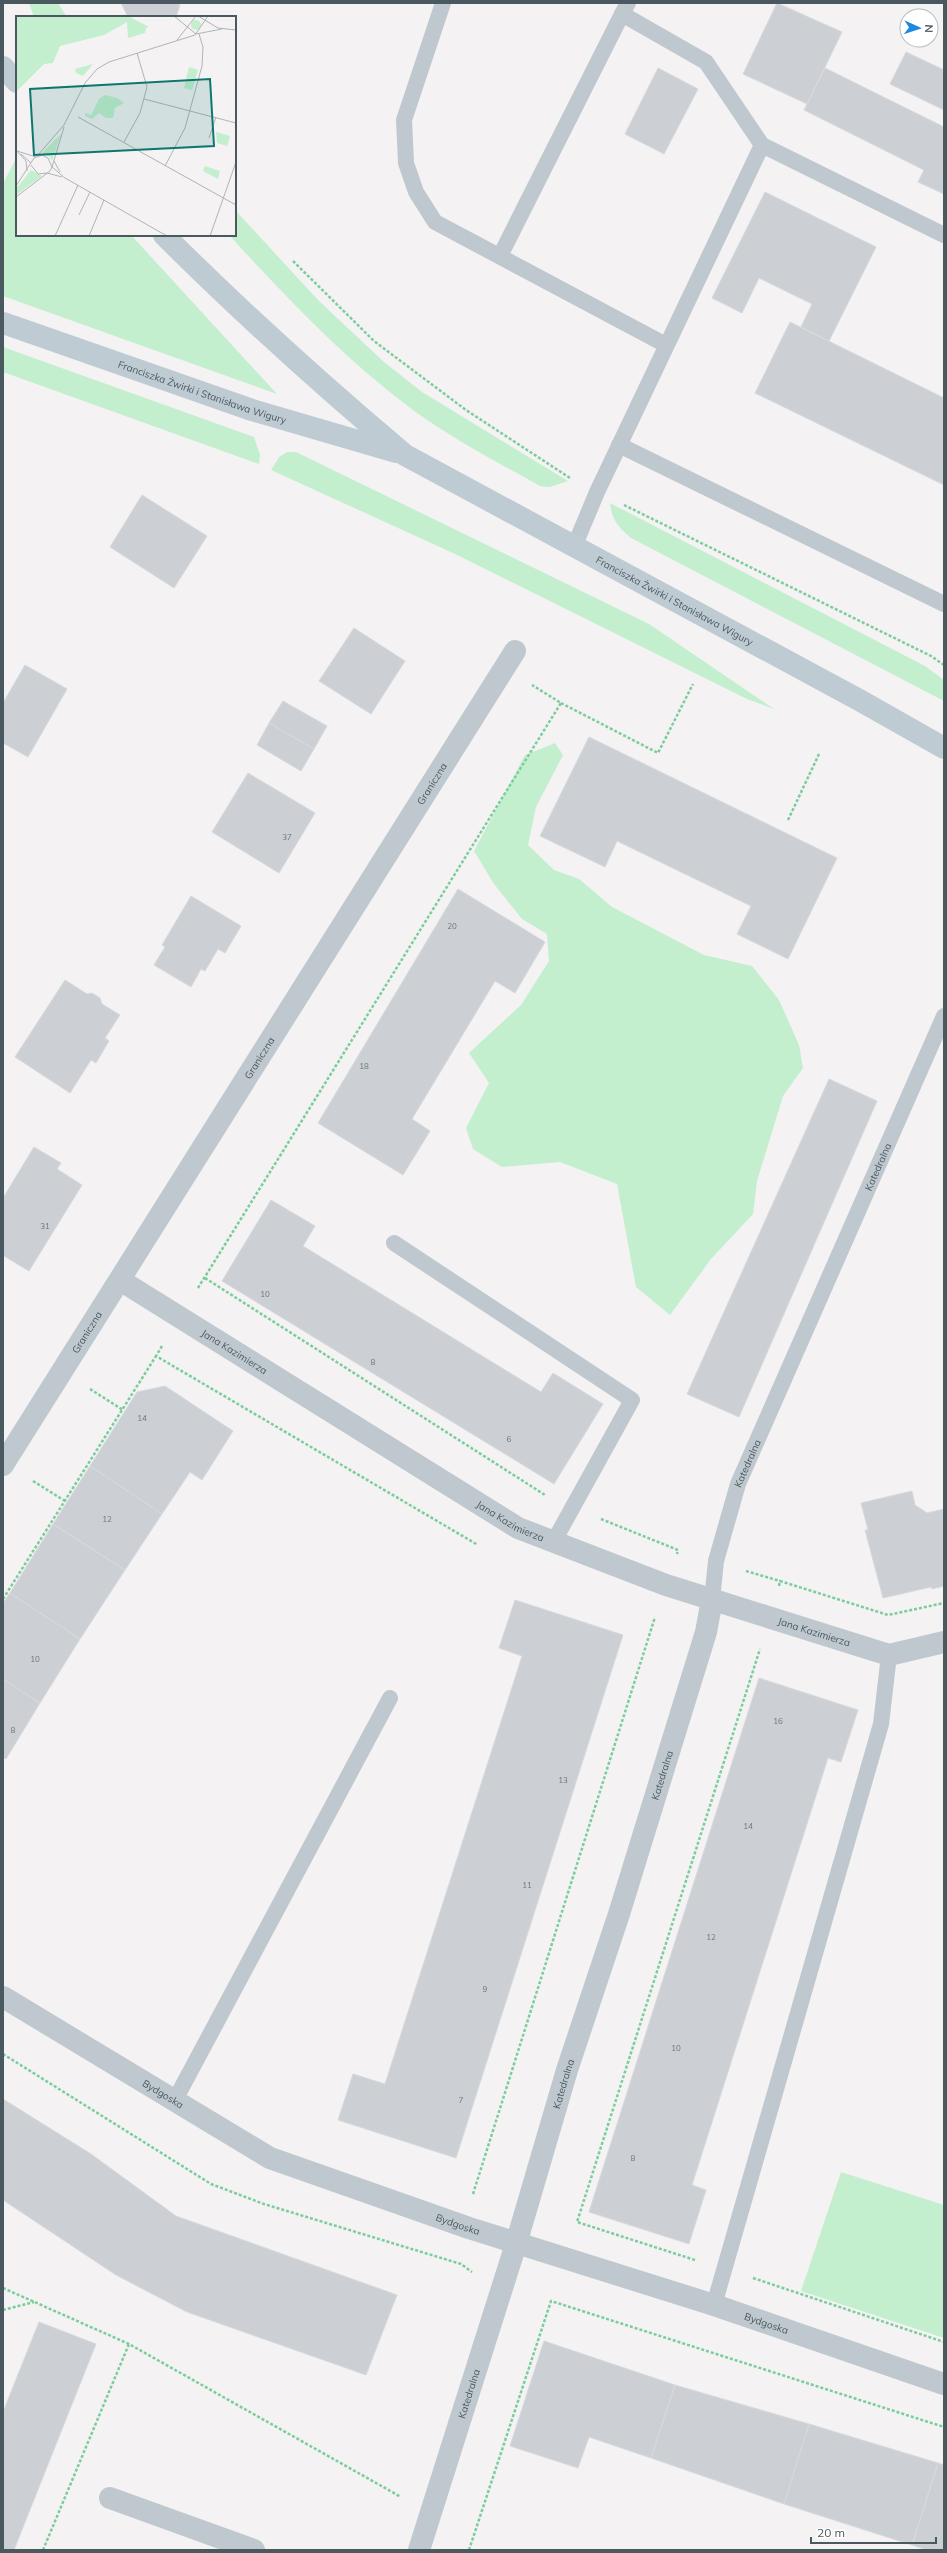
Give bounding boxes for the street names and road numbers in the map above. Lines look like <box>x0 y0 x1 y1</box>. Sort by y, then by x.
street label: Franciszka Żwirki i Stanisława Wigury <box>116 358 289 427</box>
street label: Franciszka Żwirki i Stanisława Wigury <box>594 553 756 649</box>
street label: Graniczna <box>414 760 450 807</box>
street label: Graniczna <box>241 1035 278 1082</box>
street label: Katedralna <box>862 1141 894 1193</box>
street label: Graniczna <box>69 1309 105 1356</box>
street label: Jana Kazimierza <box>199 1326 270 1377</box>
street label: Katedralna <box>731 1437 764 1489</box>
street label: Jana Kazimierza <box>474 1498 546 1544</box>
street label: Jana Kazimierza <box>776 1615 852 1649</box>
street label: Katedralna <box>649 1749 676 1802</box>
street label: Katedralna <box>550 2057 577 2110</box>
street label: Bydgoska <box>140 2077 186 2111</box>
street label: Bydgoska <box>434 2211 481 2238</box>
street label: Bydgoska <box>742 2310 790 2337</box>
street label: Katedralna <box>455 2367 483 2420</box>

